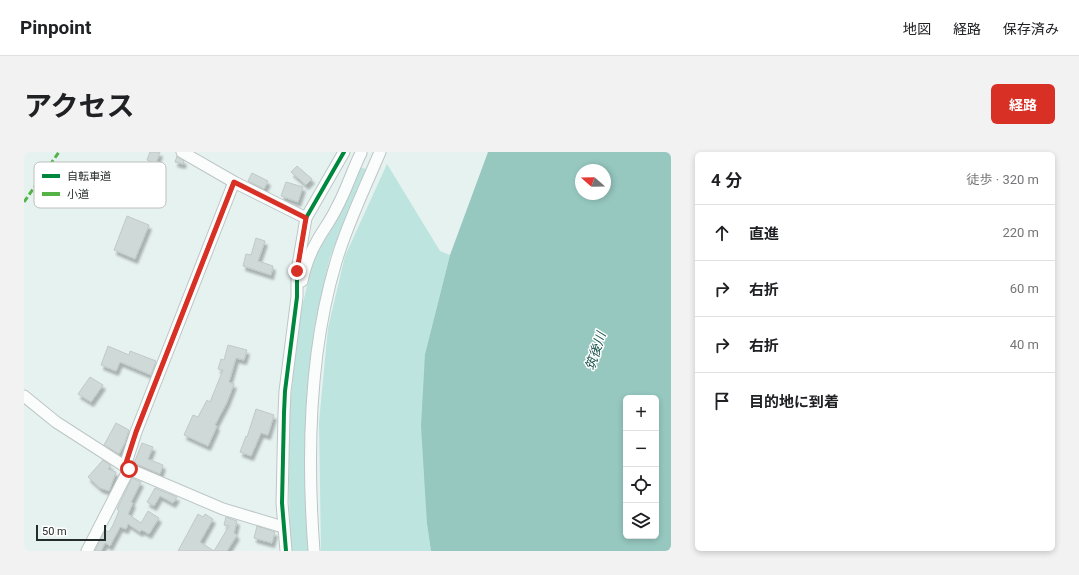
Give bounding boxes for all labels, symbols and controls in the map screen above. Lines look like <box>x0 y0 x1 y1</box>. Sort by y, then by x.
text: Pinpoint <box>20 16 91 39</box>
text: 地図 <box>903 21 931 37</box>
text: 経路 <box>953 21 981 37</box>
text: 保存済み <box>1003 21 1059 37</box>
button: 経路 <box>991 84 1055 124</box>
text: アクセス <box>24 90 135 123</box>
legend <box>34 162 166 208</box>
north arrow <box>575 164 611 200</box>
text: 自転車道 <box>67 170 111 183</box>
text: 4 分 <box>711 170 742 190</box>
text: 徒歩 · 320 m <box>967 172 1039 187</box>
text: 小道 <box>67 188 89 201</box>
icon: ahead <box>711 222 733 244</box>
text: 直進 <box>749 225 779 243</box>
text: 220 m <box>1002 225 1039 240</box>
route end <box>288 262 306 280</box>
icon: right <box>711 278 733 300</box>
text: 右折 <box>749 281 779 299</box>
text: 60 m <box>1010 281 1039 296</box>
water label: 筑後川 <box>582 328 609 372</box>
icon: right <box>711 334 733 356</box>
text: 右折 <box>749 337 779 355</box>
text: 40 m <box>1010 337 1039 352</box>
icon: arrive <box>711 390 733 412</box>
text: 目的地に到着 <box>749 393 839 411</box>
map controls <box>623 395 659 539</box>
button: + <box>623 395 659 431</box>
button: − <box>623 431 659 467</box>
route start <box>120 460 138 478</box>
button: locate <box>623 467 659 503</box>
button: layers <box>623 503 659 539</box>
scale bar <box>36 523 106 542</box>
text: 50 m <box>42 525 67 538</box>

